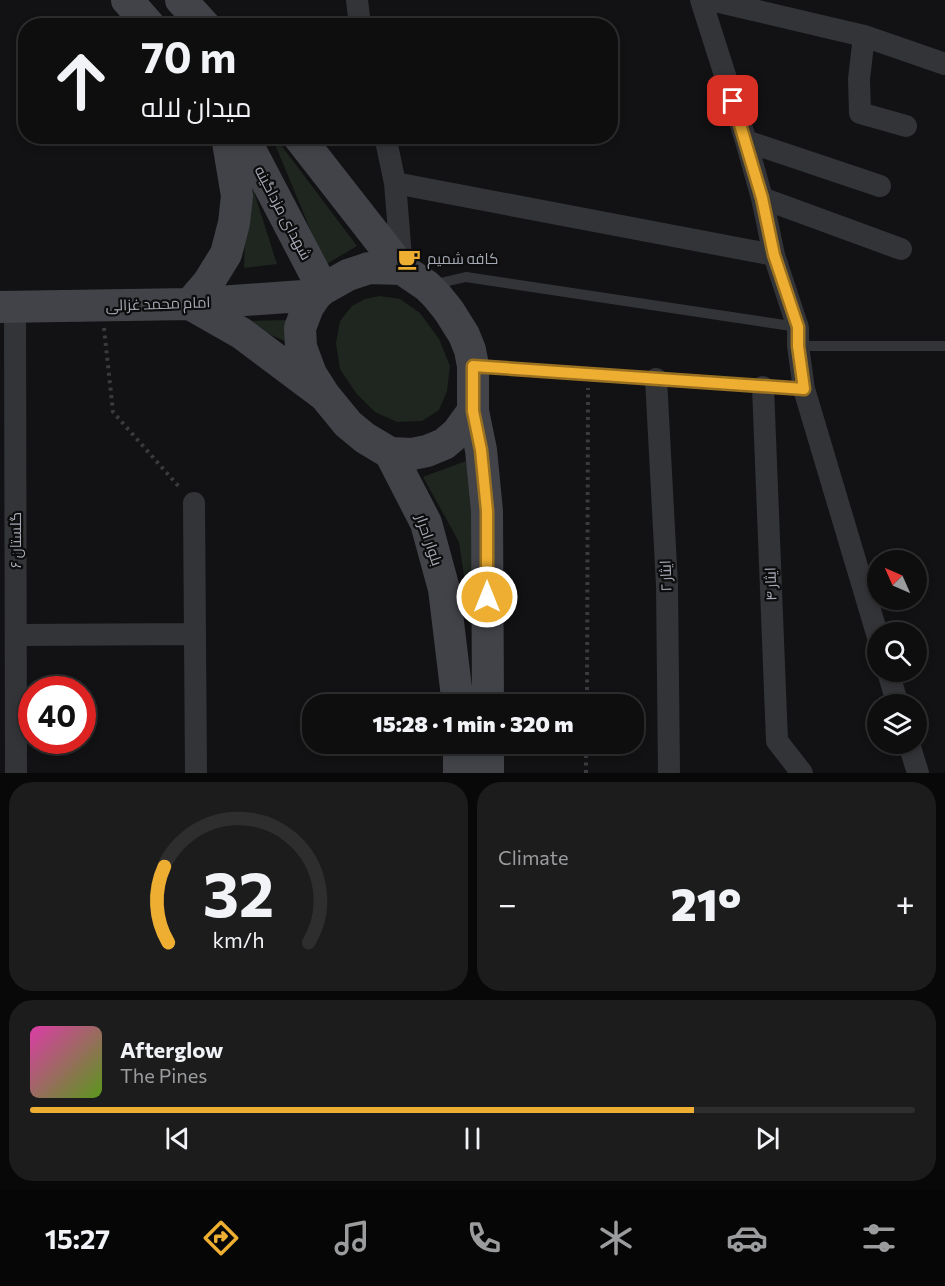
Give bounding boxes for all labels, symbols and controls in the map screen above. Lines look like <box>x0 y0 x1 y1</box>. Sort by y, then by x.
text: 70 m <box>141 30 236 82</box>
icon: ahead <box>42 42 120 120</box>
pin <box>707 75 758 126</box>
icon: arrive <box>716 84 749 117</box>
text: میدان لاله <box>141 90 252 123</box>
street label: شهدای مزداگینه <box>250 163 316 263</box>
cafe icon: کافه شمیم <box>396 246 422 272</box>
place label: کافه شمیم <box>427 249 498 269</box>
street label: امام محمد غزالی <box>105 292 211 316</box>
street label: بلوار احرار <box>412 511 447 568</box>
street label: گلستان ۶ <box>6 512 26 568</box>
north arrow <box>867 550 927 610</box>
map controls <box>867 550 927 754</box>
street label: ایثار ۲ <box>655 560 676 592</box>
position arrow <box>455 565 519 629</box>
street label: ایثار ۴ <box>760 567 781 601</box>
button: search <box>867 622 927 682</box>
speed limit sign: 40 <box>18 676 96 754</box>
button: layers <box>867 694 927 754</box>
text: 15:28 · 1 min · 320 m <box>372 710 574 737</box>
text: Climate <box>498 845 568 869</box>
text: 32 <box>203 854 274 930</box>
text: 21° <box>671 875 742 930</box>
text: − <box>498 882 517 923</box>
text: + <box>896 882 915 923</box>
text: km/h <box>212 927 265 953</box>
text: Afterglow <box>120 1036 223 1063</box>
text: The Pines <box>120 1063 207 1087</box>
icon: previous <box>161 1122 194 1155</box>
icon: pause <box>456 1122 489 1155</box>
icon: next <box>751 1122 784 1155</box>
icon: directions <box>200 1217 242 1259</box>
icon: music <box>331 1217 373 1259</box>
icon: phone <box>463 1217 505 1259</box>
icon: climate <box>595 1217 637 1259</box>
icon: car <box>726 1217 768 1259</box>
icon: filters <box>858 1217 900 1259</box>
text: 15:27 <box>45 1222 110 1255</box>

